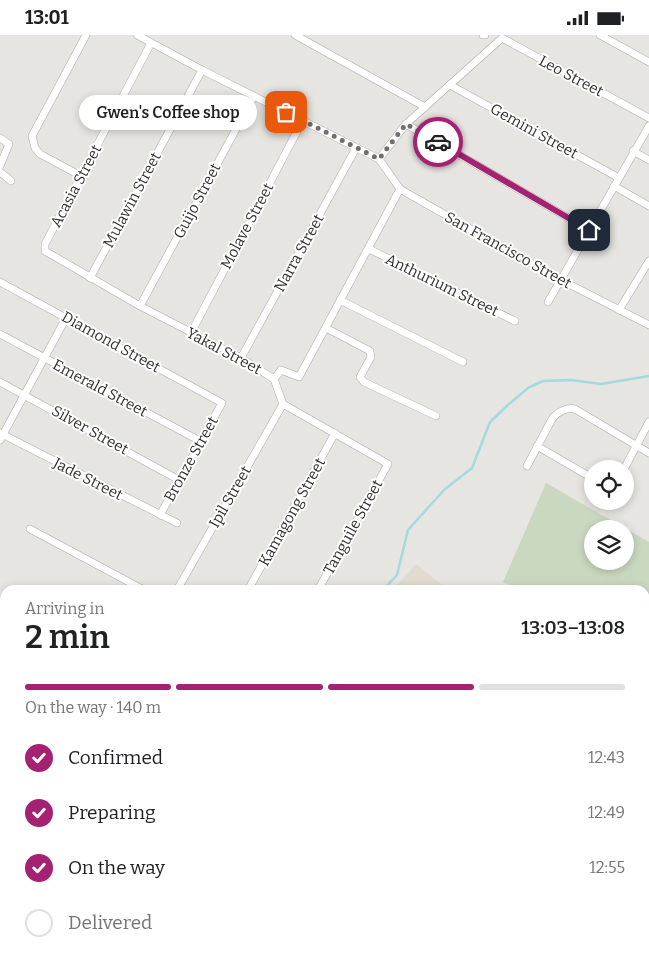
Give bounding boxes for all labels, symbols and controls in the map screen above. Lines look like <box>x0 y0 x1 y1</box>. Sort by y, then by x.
text: 13:01 <box>25 6 69 29</box>
street label: Leo Street <box>536 52 607 101</box>
pin <box>265 91 307 133</box>
callout: Gwen's Coffee shop <box>79 95 256 129</box>
icon: bag <box>272 98 300 126</box>
street label: Gemini Street <box>487 100 581 163</box>
text: Gwen's Coffee shop <box>96 103 240 122</box>
courier <box>413 117 463 167</box>
icon: car <box>424 128 452 156</box>
street label: Acasia Street <box>47 141 106 230</box>
street label: Mulawin Street <box>99 149 165 251</box>
street label: Guijo Street <box>170 160 225 242</box>
street label: Molave Street <box>217 179 277 272</box>
street label: San Francisco Street <box>442 208 575 293</box>
pin <box>568 209 610 251</box>
street label: Narra Street <box>270 211 328 295</box>
icon: home <box>575 216 603 244</box>
street label: Anthurium Street <box>383 250 502 320</box>
street label: Diamond Street <box>59 308 164 377</box>
street label: Yakal Street <box>183 324 265 379</box>
street label: Emerald Street <box>50 355 151 421</box>
street label: Silver Street <box>49 402 132 459</box>
street label: Bronze Street <box>160 413 222 505</box>
street label: Jade Street <box>49 453 126 504</box>
street label: Kamagong Street <box>255 454 329 569</box>
map controls <box>584 460 634 570</box>
button: locate <box>584 460 634 510</box>
street label: Ipil Street <box>205 462 255 531</box>
street label: Tanguile Street <box>320 476 387 578</box>
button: layers <box>584 520 634 570</box>
text: Arriving in <box>25 599 104 618</box>
text: 13:03–13:08 <box>521 616 625 639</box>
text: 2 min <box>25 618 110 656</box>
text: On the way · 140 m <box>25 698 161 717</box>
icon: check <box>25 744 53 772</box>
text: Confirmed <box>68 746 163 769</box>
text: 12:43 <box>588 748 625 767</box>
icon: check <box>25 799 53 827</box>
text: Preparing <box>68 801 156 824</box>
text: 12:49 <box>588 803 625 822</box>
icon: check <box>25 854 53 882</box>
text: On the way <box>68 856 165 879</box>
text: 12:55 <box>589 858 625 877</box>
text: Delivered <box>68 911 152 934</box>

